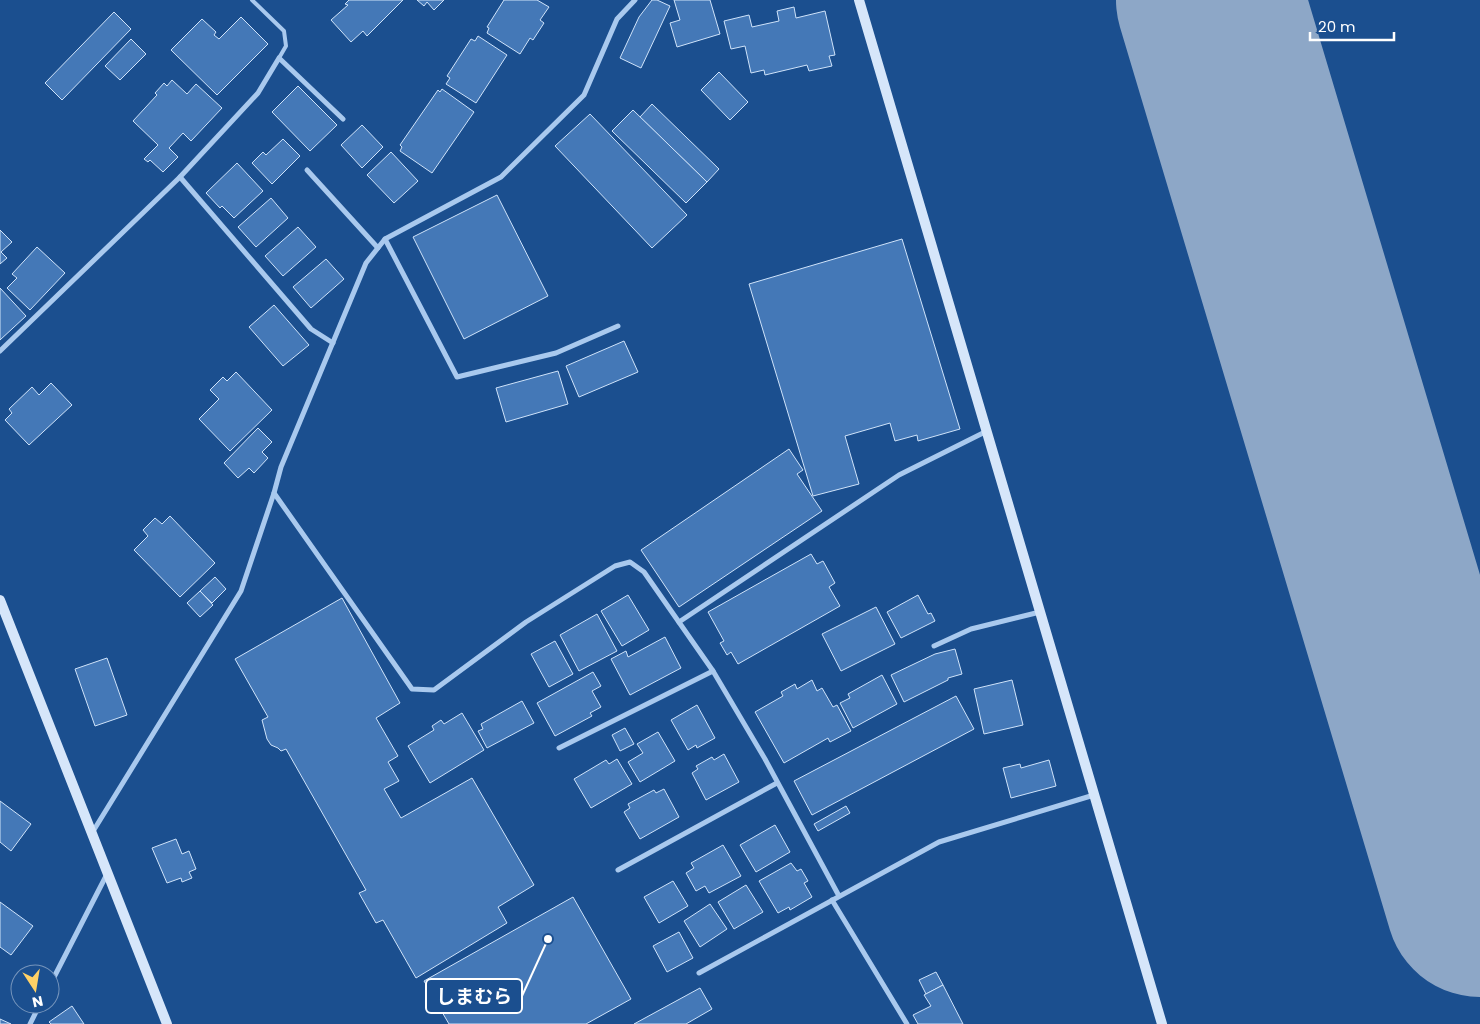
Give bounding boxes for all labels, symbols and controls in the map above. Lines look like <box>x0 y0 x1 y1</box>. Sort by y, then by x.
scale bar <box>1310 10 1394 42</box>
text: 20 m <box>1318 16 1356 37</box>
north arrow <box>10 964 60 1014</box>
callout: しまむら <box>426 979 522 1013</box>
text: しまむら <box>436 983 512 1010</box>
text: N <box>30 991 45 1013</box>

